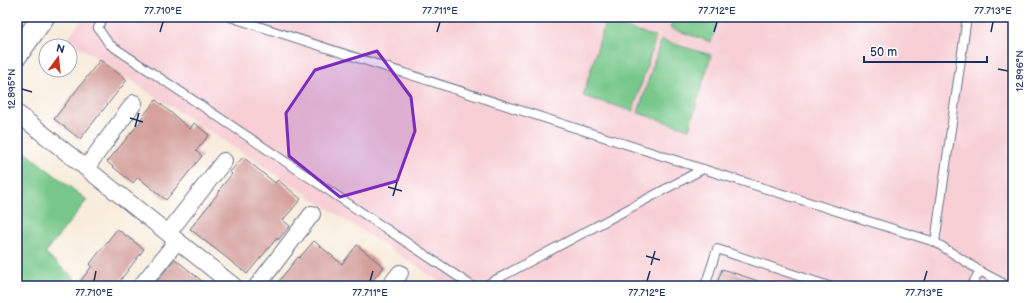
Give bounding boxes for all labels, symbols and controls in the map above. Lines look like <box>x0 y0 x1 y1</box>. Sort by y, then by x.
text: 77.710°E <box>144 5 182 17</box>
text: 77.711°E <box>422 5 458 17</box>
text: 77.712°E <box>698 5 736 17</box>
text: 77.713°E <box>974 5 1012 17</box>
north arrow <box>38 38 78 78</box>
scale bar <box>864 38 987 64</box>
text: N <box>55 41 66 56</box>
text: 50 m <box>870 45 897 60</box>
text: 12.896°N <box>1014 50 1026 92</box>
text: 12.895°N <box>6 68 18 110</box>
text: 77.710°E <box>75 287 113 299</box>
text: 77.711°E <box>352 287 388 299</box>
text: 77.712°E <box>628 287 666 299</box>
text: 77.713°E <box>905 287 943 299</box>

